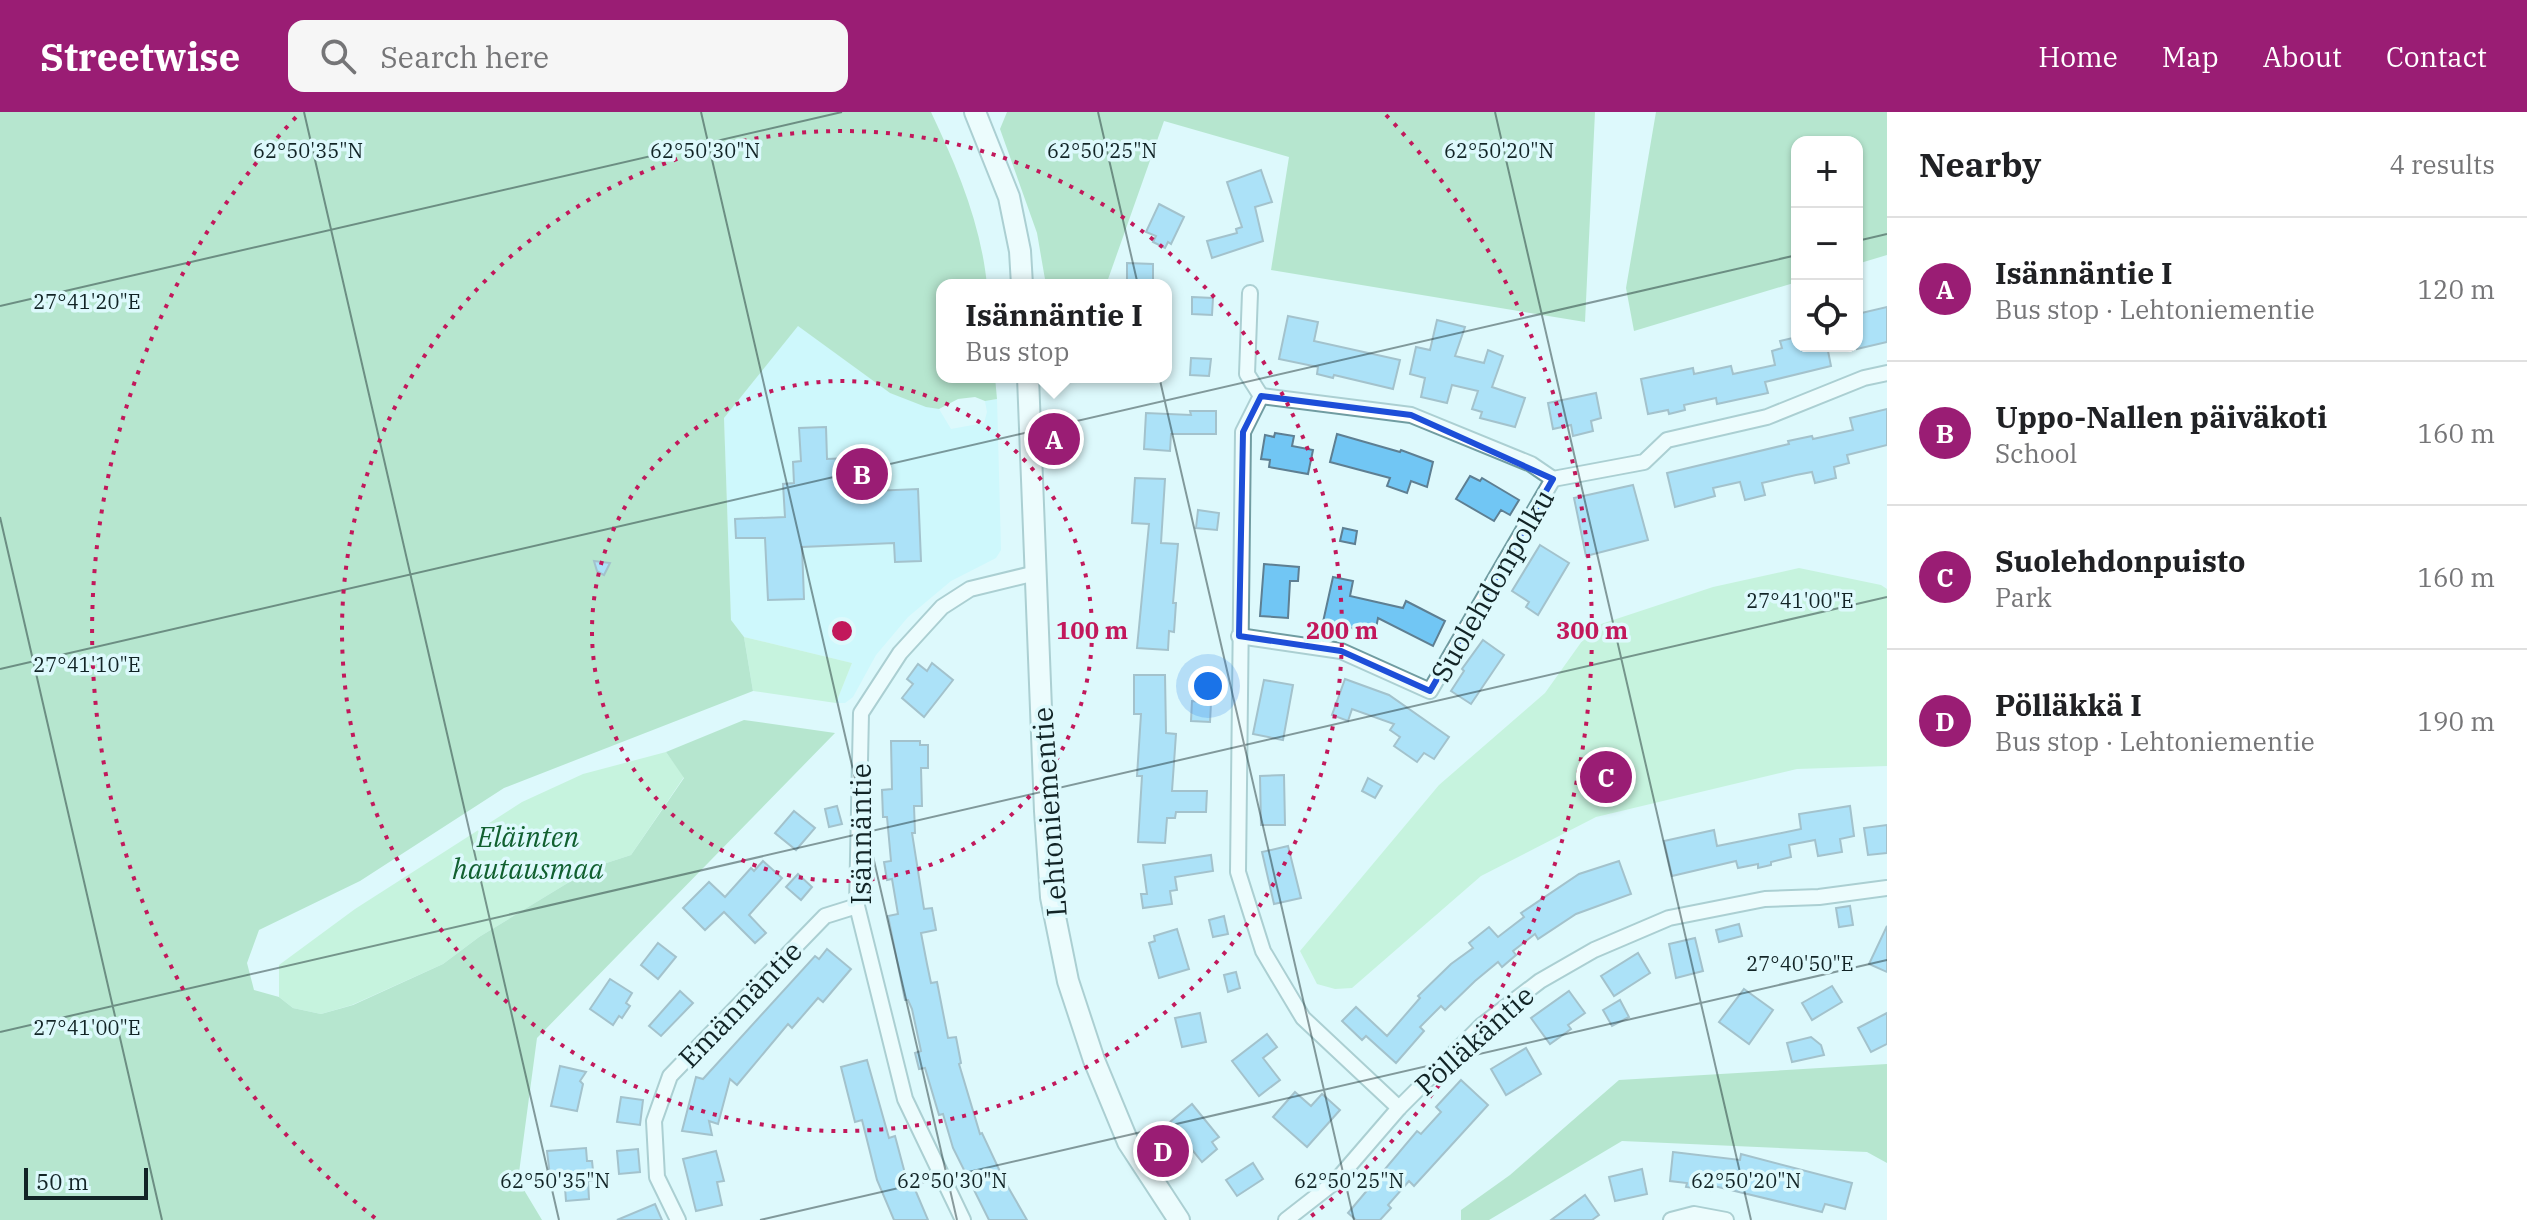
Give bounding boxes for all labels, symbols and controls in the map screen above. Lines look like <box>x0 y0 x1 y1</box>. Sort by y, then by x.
search box <box>288 20 848 92</box>
text: Streetwise <box>40 32 240 81</box>
icon: search <box>316 34 360 78</box>
text: Search here <box>380 37 549 76</box>
text: Home <box>2038 38 2118 75</box>
text: Map <box>2162 38 2219 75</box>
text: About <box>2263 38 2342 75</box>
text: Contact <box>2386 38 2487 75</box>
map controls <box>1791 136 1863 352</box>
button: + <box>1791 136 1863 208</box>
text: 62°50'35"N <box>253 137 363 164</box>
text: 62°50'30"N <box>650 137 760 164</box>
text: 62°50'25"N <box>1047 137 1157 164</box>
text: 62°50'20"N <box>1444 137 1554 164</box>
text: Nearby <box>1919 142 2041 186</box>
text: 4 results <box>2389 147 2495 181</box>
button: − <box>1791 208 1863 280</box>
text: Isännäntie I <box>1995 253 2173 292</box>
text: A <box>1936 272 1954 306</box>
text: 120 m <box>2417 272 2495 306</box>
popup <box>936 279 1172 383</box>
button: locate <box>1791 280 1863 352</box>
text: 27°41'20"E <box>33 288 141 315</box>
text: Bus stop · Lehtoniementie <box>1995 292 2315 326</box>
text: Isännäntie I <box>965 295 1143 334</box>
text: Bus stop <box>965 334 1069 368</box>
text: Uppo-Nallen päiväkoti <box>1995 397 2327 436</box>
pin: A <box>1028 409 1080 469</box>
text: B <box>1936 416 1954 450</box>
text: 160 m <box>2417 416 2495 450</box>
text: School <box>1995 436 2077 470</box>
pin: B <box>836 444 888 504</box>
street label: Suolehdonpolku <box>1422 482 1562 688</box>
text: Suolehdonpuisto <box>1995 541 2245 580</box>
text: C <box>1936 560 1954 594</box>
text: 160 m <box>2417 560 2495 594</box>
text: Park <box>1995 580 2052 614</box>
text: 27°41'00"E <box>1746 587 1854 614</box>
text: 100 m <box>1056 614 1128 646</box>
text: 200 m <box>1306 614 1378 646</box>
text: 300 m <box>1556 614 1628 646</box>
centre of rings <box>828 617 856 645</box>
text: 27°41'10"E <box>33 651 141 678</box>
your location <box>1188 666 1228 706</box>
text: Pölläkkä I <box>1995 685 2142 724</box>
text: D <box>1935 704 1955 738</box>
text: 190 m <box>2417 704 2495 738</box>
street label: Lehtoniementie <box>1023 706 1075 918</box>
text: Bus stop · Lehtoniementie <box>1995 724 2315 758</box>
pin: C <box>1580 747 1632 807</box>
street label: Isännäntie <box>842 763 879 905</box>
park label: Eläinten hautausmaa <box>452 818 604 887</box>
street label: Emännäntie <box>670 933 810 1075</box>
text: 27°40'50"E <box>1746 950 1854 977</box>
street label: Pölläkäntie <box>1407 977 1541 1103</box>
text: 27°41'00"E <box>33 1014 141 1041</box>
pin: D <box>1137 1121 1189 1181</box>
scale bar <box>24 1164 148 1200</box>
text: 50 m <box>36 1167 88 1196</box>
text: 62°50'35"N <box>500 1167 610 1194</box>
text: 62°50'30"N <box>897 1167 1007 1194</box>
text: 62°50'25"N <box>1294 1167 1404 1194</box>
text: 62°50'20"N <box>1691 1167 1801 1194</box>

